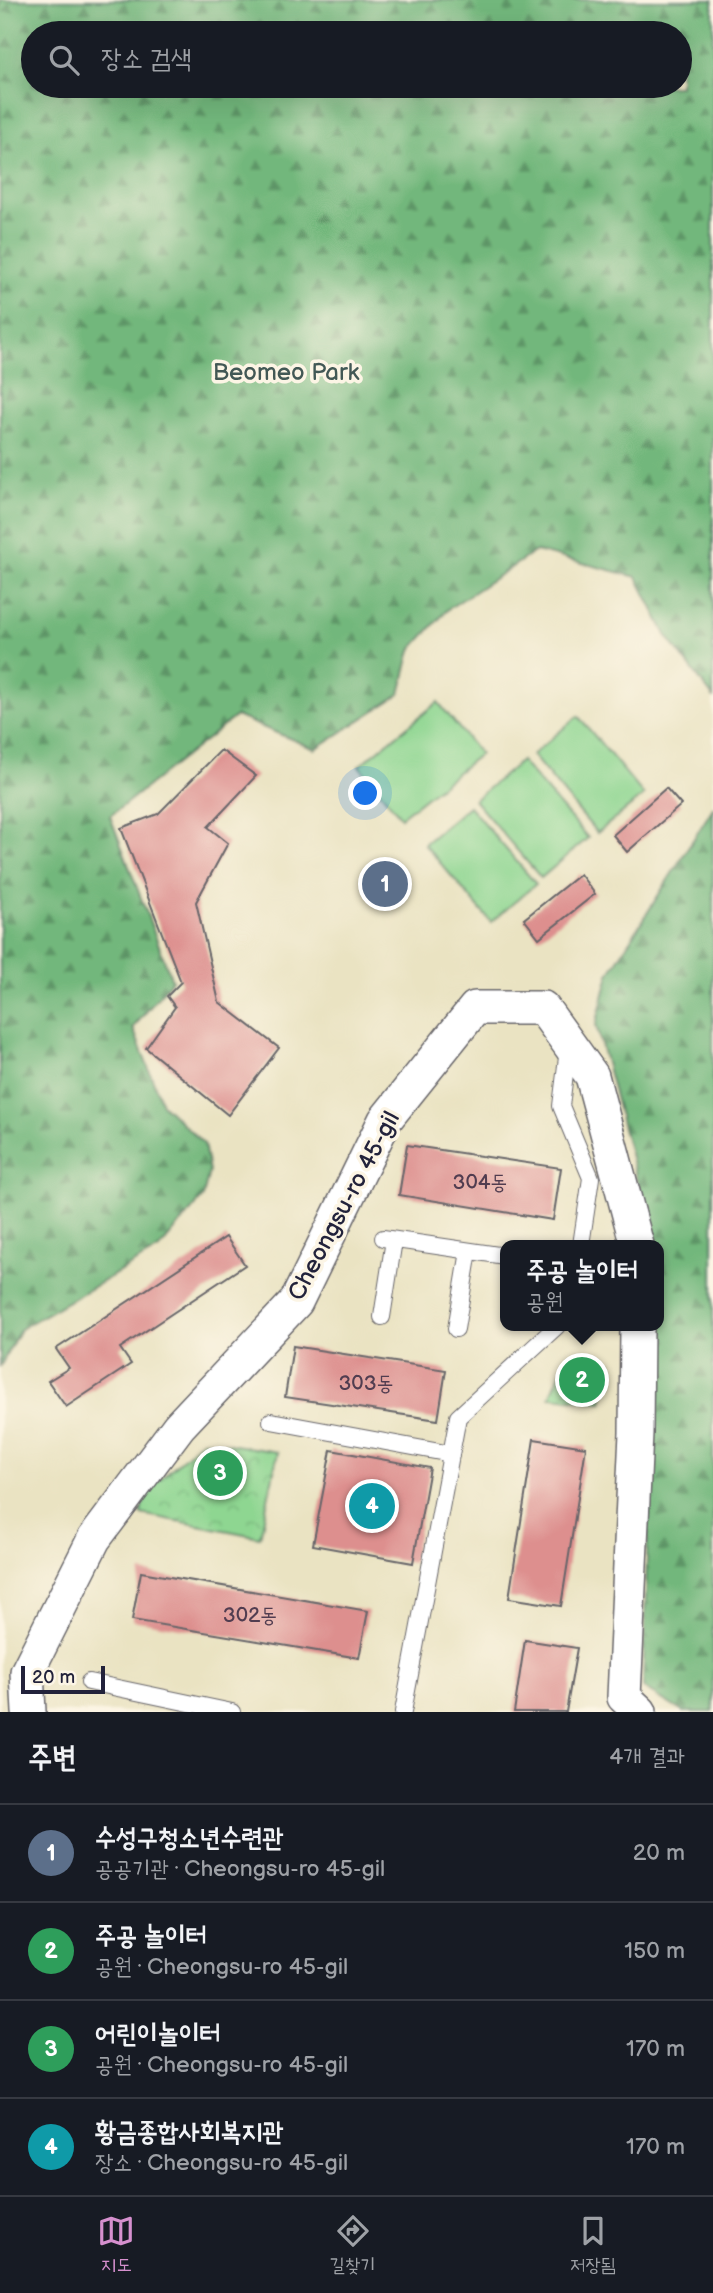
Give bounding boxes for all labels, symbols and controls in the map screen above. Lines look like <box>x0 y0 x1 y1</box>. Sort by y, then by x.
search box <box>21 21 692 98</box>
icon: search <box>45 41 83 79</box>
text: 장소 검색 <box>101 44 192 75</box>
park label: Beomeo Park <box>213 358 360 387</box>
your location <box>348 776 382 810</box>
pin: 1 <box>362 858 408 910</box>
street label: Cheongsu-ro 45-gil <box>282 1107 406 1305</box>
house number: 304동 <box>453 1170 507 1195</box>
popup <box>500 1240 664 1331</box>
text: 주공 놀이터 <box>526 1256 638 1287</box>
text: 공원 <box>526 1288 563 1316</box>
pin: 2 <box>559 1354 605 1406</box>
house number: 303동 <box>338 1371 394 1396</box>
pin: 3 <box>197 1447 243 1499</box>
pin: 4 <box>349 1480 395 1532</box>
house number: 302동 <box>223 1603 277 1628</box>
scale bar <box>21 1663 105 1695</box>
text: 20 m <box>32 1666 75 1689</box>
text: 주변 <box>28 1740 76 1776</box>
text: 4개 결과 <box>609 1743 685 1771</box>
text: 수성구청소년수련관 <box>95 1823 283 1854</box>
text: 1 <box>46 1839 56 1867</box>
text: 20 m <box>633 1839 685 1867</box>
text: 공공기관 · Cheongsu-ro 45-gil <box>95 1855 385 1883</box>
text: 주공 놀이터 <box>95 1921 207 1952</box>
text: 2 <box>44 1937 58 1965</box>
text: 150 m <box>624 1937 685 1965</box>
text: 공원 · Cheongsu-ro 45-gil <box>95 1953 348 1981</box>
text: 어린이놀이터 <box>95 2019 221 2050</box>
text: 3 <box>44 2035 58 2063</box>
text: 170 m <box>626 2035 685 2063</box>
text: 공원 · Cheongsu-ro 45-gil <box>95 2051 348 2079</box>
text: 황금종합사회복지관 <box>95 2117 283 2148</box>
text: 4 <box>44 2133 58 2161</box>
text: 170 m <box>626 2133 685 2161</box>
text: 장소 · Cheongsu-ro 45-gil <box>95 2149 348 2177</box>
tab: 지도 <box>97 2212 135 2278</box>
tab: 길찾기 <box>330 2212 375 2278</box>
tab: 저장됨 <box>570 2212 616 2278</box>

